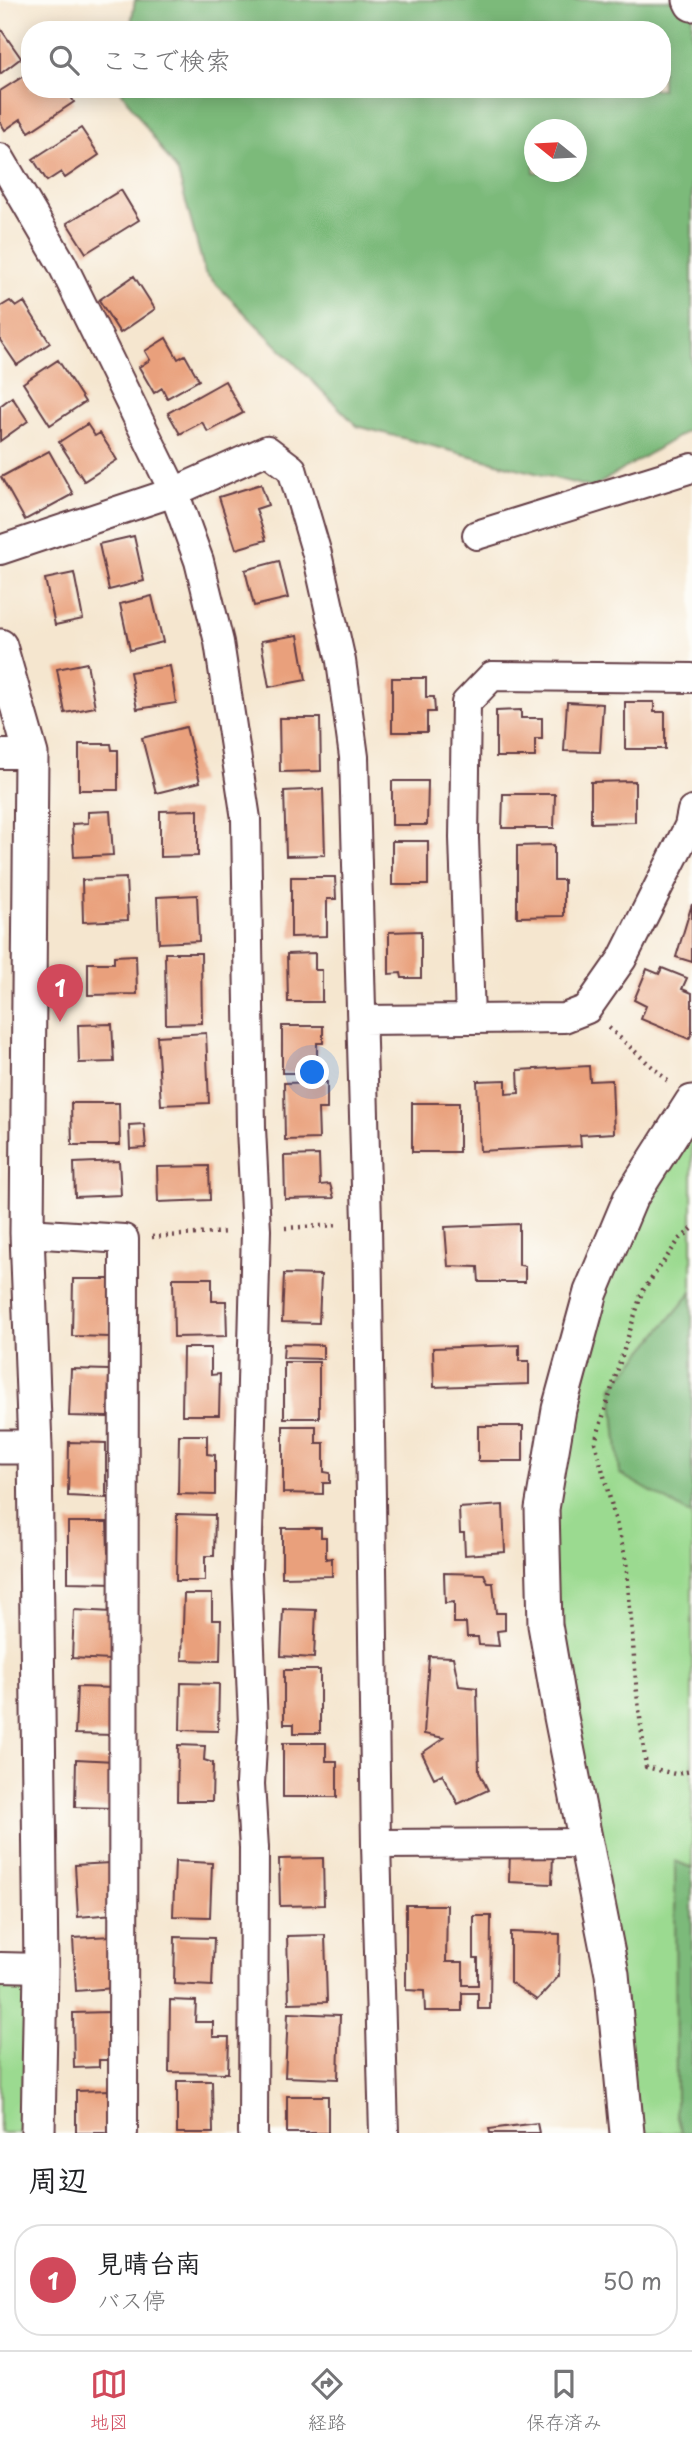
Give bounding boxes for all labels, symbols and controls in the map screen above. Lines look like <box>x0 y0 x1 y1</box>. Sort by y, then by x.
search box <box>21 21 671 98</box>
text: ここで検索 <box>101 40 231 79</box>
icon: search <box>45 41 83 79</box>
north arrow <box>524 119 587 182</box>
pin: 1 <box>37 964 83 1022</box>
your location <box>295 1055 329 1089</box>
text: 周辺 <box>28 2156 88 2201</box>
text: 見晴台南 <box>97 2243 201 2282</box>
text: 1 <box>48 2263 59 2298</box>
text: 50 m <box>602 2263 662 2298</box>
text: バス停 <box>97 2282 166 2317</box>
tab: 地図 <box>90 2365 128 2435</box>
tab: 経路 <box>308 2365 346 2435</box>
tab: 保存済み <box>526 2365 602 2435</box>

